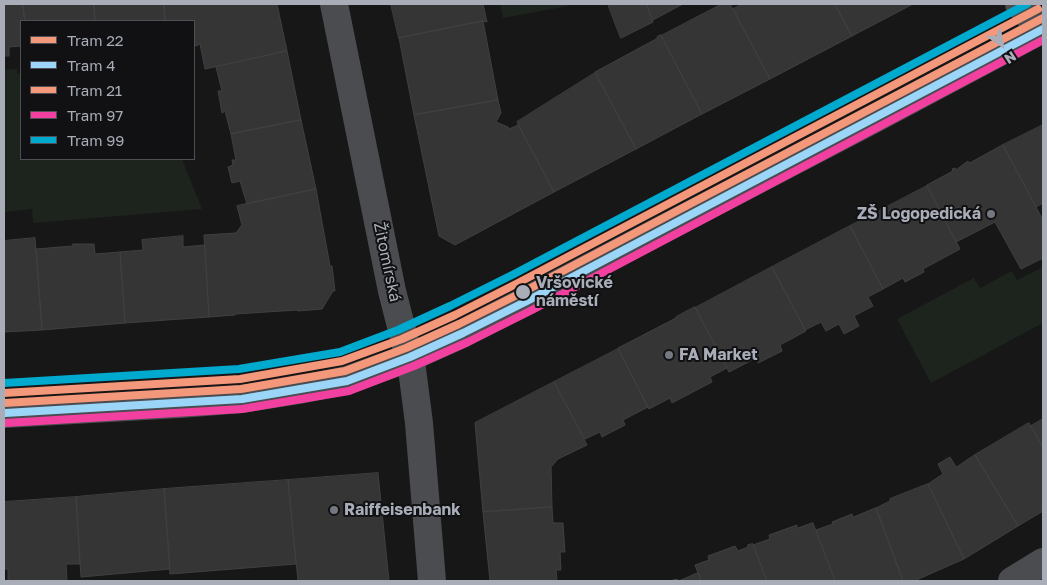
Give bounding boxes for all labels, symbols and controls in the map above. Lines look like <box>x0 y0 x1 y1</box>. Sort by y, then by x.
legend <box>20 20 195 160</box>
north arrow <box>977 20 1027 70</box>
text: Tram 22 <box>67 31 124 49</box>
text: N <box>1001 48 1020 68</box>
text: Tram 4 <box>67 56 115 74</box>
text: Tram 21 <box>67 81 122 99</box>
text: Tram 97 <box>67 106 123 124</box>
text: Tram 99 <box>67 131 124 149</box>
place label: ZŠ Logopedická <box>857 204 981 224</box>
marker: ZŠ Logopedická <box>985 208 997 220</box>
street label: Žitomírská <box>369 220 405 304</box>
place label: Vršovické náměstí <box>536 273 613 311</box>
marker: Vršovické náměstí <box>514 283 532 301</box>
place label: FA Market <box>679 345 758 365</box>
marker: FA Market <box>663 349 675 361</box>
place label: Raiffeisenbank <box>344 500 460 520</box>
marker: Raiffeisenbank <box>328 504 340 516</box>

